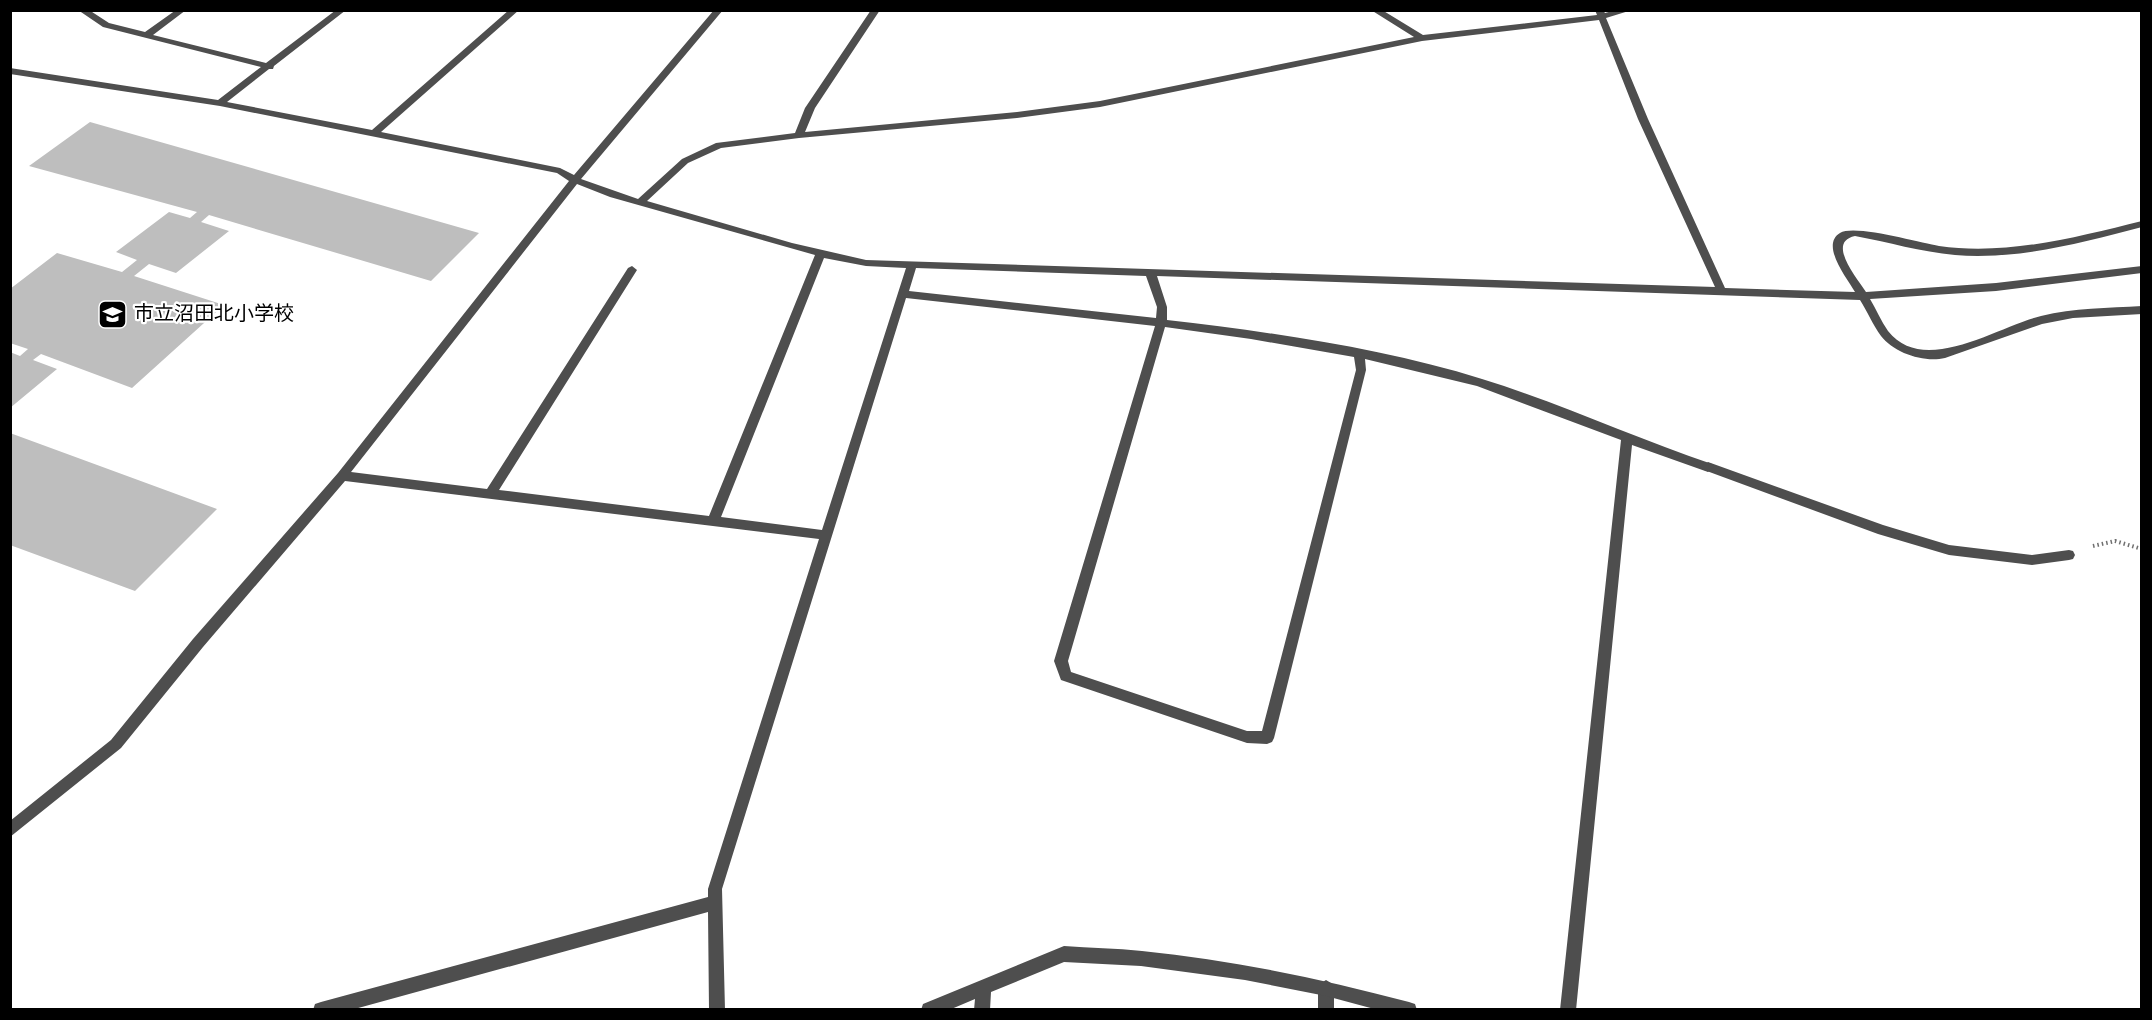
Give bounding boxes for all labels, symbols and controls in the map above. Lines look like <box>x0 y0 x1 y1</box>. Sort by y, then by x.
school or university icon: 市立沼田北小学校 <box>97 298 129 330</box>
place label: 市立沼田北小学校 <box>134 302 294 326</box>

